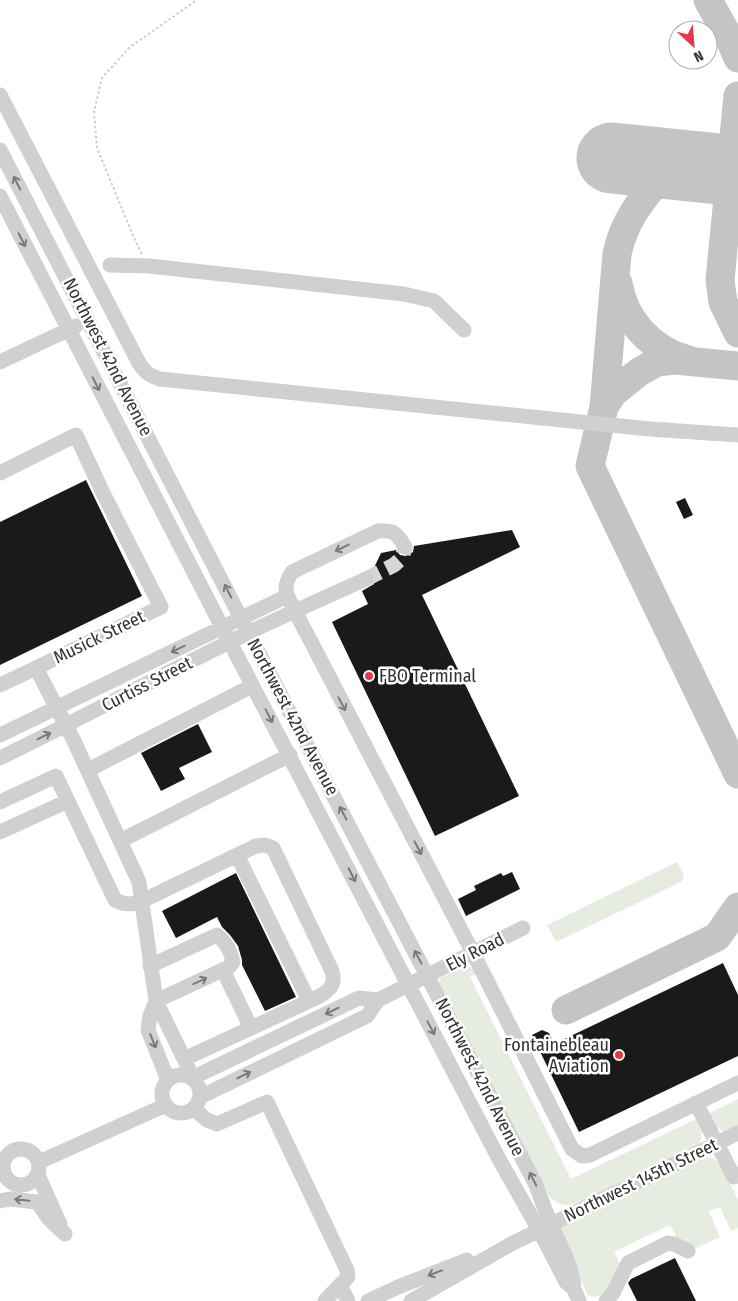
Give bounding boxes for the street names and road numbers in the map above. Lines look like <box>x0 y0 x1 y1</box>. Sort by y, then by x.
street label: Northwest 42nd Avenue <box>59 274 157 440</box>
street label: Musick Street <box>50 605 148 669</box>
street label: Northwest 42nd Avenue <box>242 635 344 799</box>
street label: Curtiss Street <box>98 652 196 716</box>
street label: Ely Road <box>442 928 508 976</box>
street label: Northwest 42nd Avenue <box>431 994 529 1160</box>
street label: Northwest 145th Street <box>561 1133 721 1227</box>

